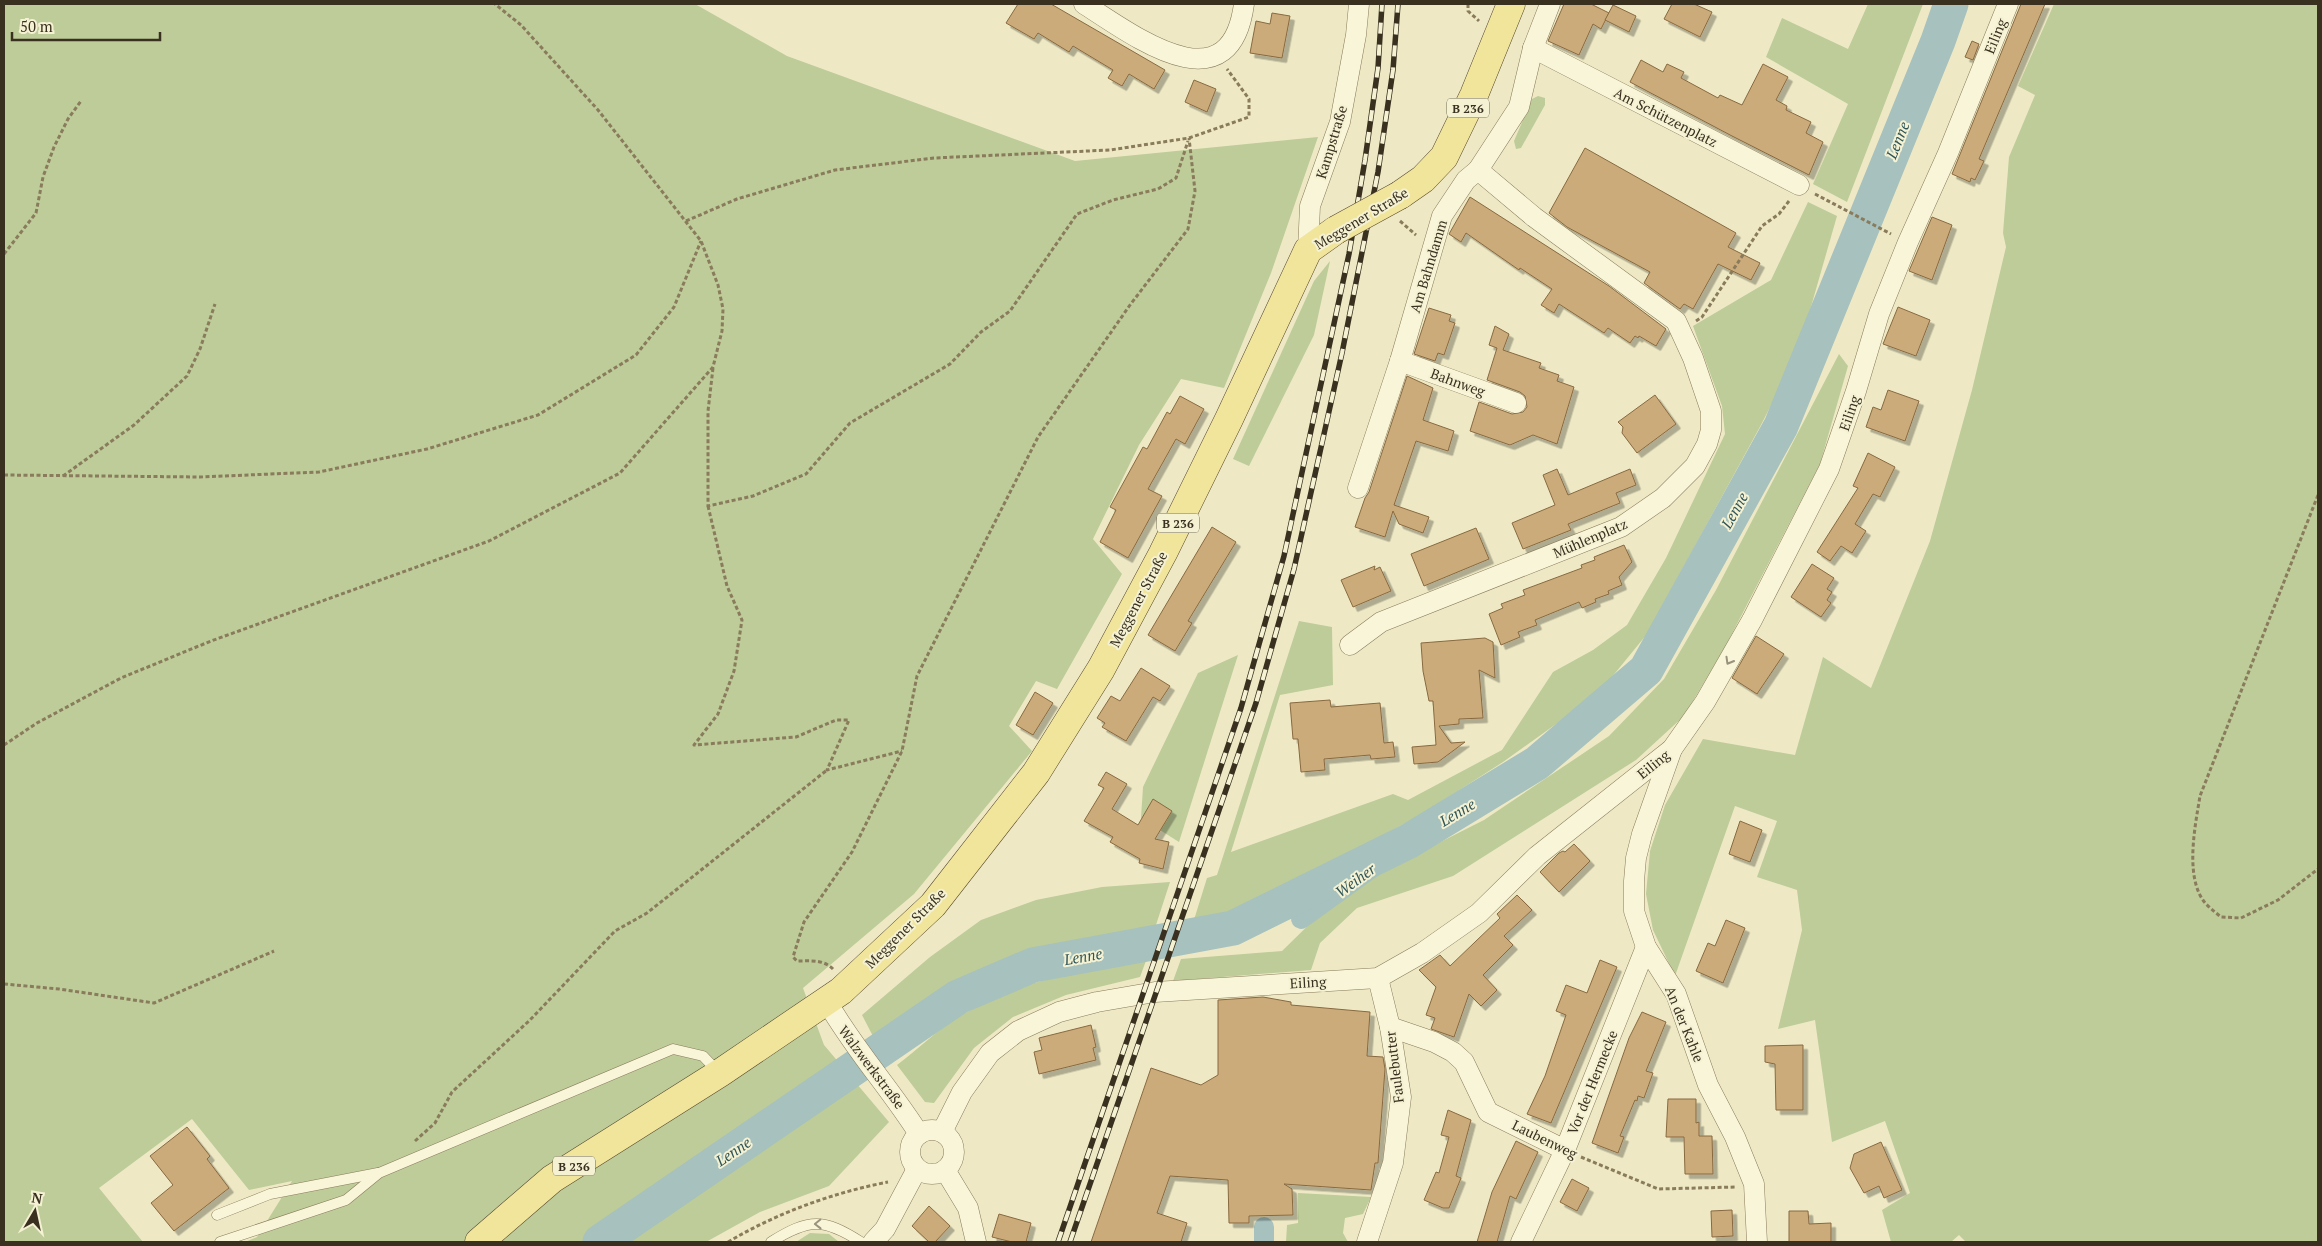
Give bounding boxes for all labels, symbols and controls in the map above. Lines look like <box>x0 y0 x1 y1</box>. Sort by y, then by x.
scale bar <box>12 10 160 42</box>
street label: Eiling <box>1979 15 2011 56</box>
text: 50 m <box>20 16 53 36</box>
street label: Am Schützenplatz <box>1611 83 1721 151</box>
road number: B 236 <box>1447 99 1489 118</box>
street label: Kampstraße <box>1311 103 1351 181</box>
water label: Lenne <box>1880 118 1914 162</box>
street label: Meggener Straße <box>1311 183 1411 253</box>
street label: Am Bahndamm <box>1405 217 1451 315</box>
street label: Bahnweg <box>1428 363 1488 401</box>
street label: Eiling <box>1834 392 1864 433</box>
water label: Lenne <box>1715 488 1752 532</box>
road number: B 236 <box>1157 514 1199 532</box>
street label: Mühlenplatz <box>1550 514 1630 562</box>
street label: Meggener Straße <box>1105 548 1171 650</box>
one-way arrow <box>1725 655 1735 664</box>
street label: Eiling <box>1633 745 1674 783</box>
water label: Lenne <box>1435 793 1479 831</box>
water label: Weiher <box>1331 858 1380 901</box>
street label: Meggener Straße <box>861 884 949 972</box>
water label: Lenne <box>1061 943 1104 969</box>
street label: Eiling <box>1289 972 1327 992</box>
street label: An der Kahle <box>1661 983 1709 1065</box>
street label: Walzwerkstraße <box>834 1022 910 1112</box>
street label: Vor der Hermecke <box>1562 1027 1622 1137</box>
street label: Faulebutter <box>1380 1029 1408 1104</box>
street label: Laubenweg <box>1509 1115 1581 1163</box>
water label: Lenne <box>711 1132 755 1171</box>
road number: B 236 <box>553 1156 595 1176</box>
north arrow <box>10 1186 60 1236</box>
text: N <box>30 1187 44 1208</box>
one-way arrow <box>813 1219 821 1229</box>

